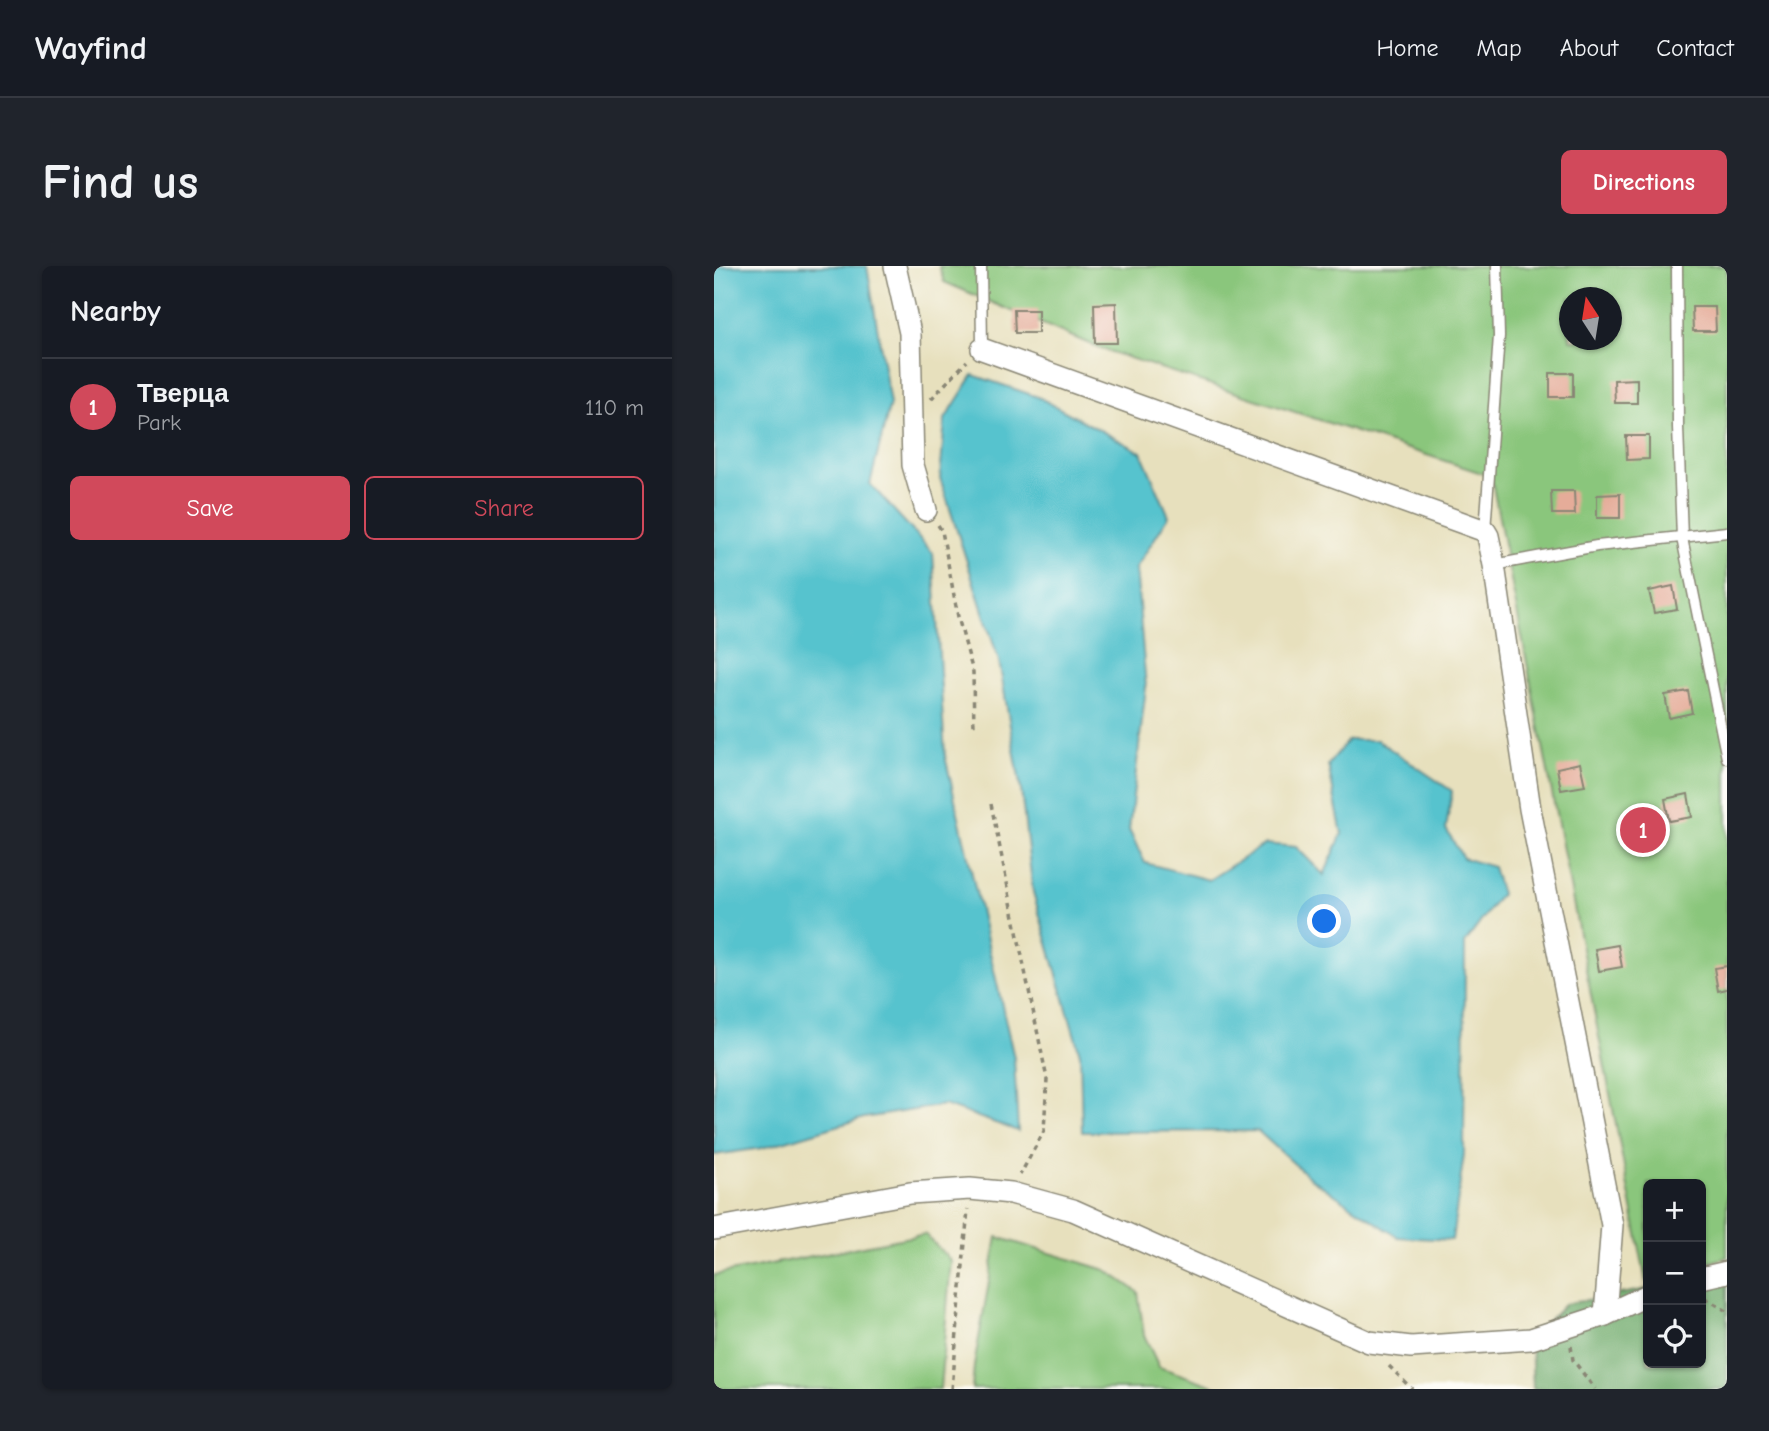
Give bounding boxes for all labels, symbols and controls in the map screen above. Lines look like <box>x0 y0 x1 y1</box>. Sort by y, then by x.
text: Wayfind <box>35 29 147 67</box>
text: Home <box>1377 34 1438 62</box>
text: Map <box>1476 34 1522 62</box>
text: About <box>1560 34 1618 62</box>
text: Contact <box>1656 34 1734 62</box>
button: Directions <box>1561 150 1727 214</box>
text: Find us <box>42 154 198 210</box>
north arrow <box>1559 287 1622 350</box>
text: Nearby <box>70 294 161 329</box>
text: Тверца <box>137 379 229 409</box>
text: 1 <box>88 394 98 421</box>
text: 110 m <box>585 394 644 421</box>
text: Park <box>137 409 181 436</box>
button: Save <box>70 476 350 540</box>
button: Share <box>364 476 644 540</box>
pin: 1 <box>1620 804 1666 856</box>
your location <box>1307 904 1341 938</box>
map controls <box>1643 1179 1706 1368</box>
button: + <box>1643 1179 1706 1242</box>
button: − <box>1643 1242 1706 1305</box>
button: locate <box>1643 1305 1706 1368</box>

